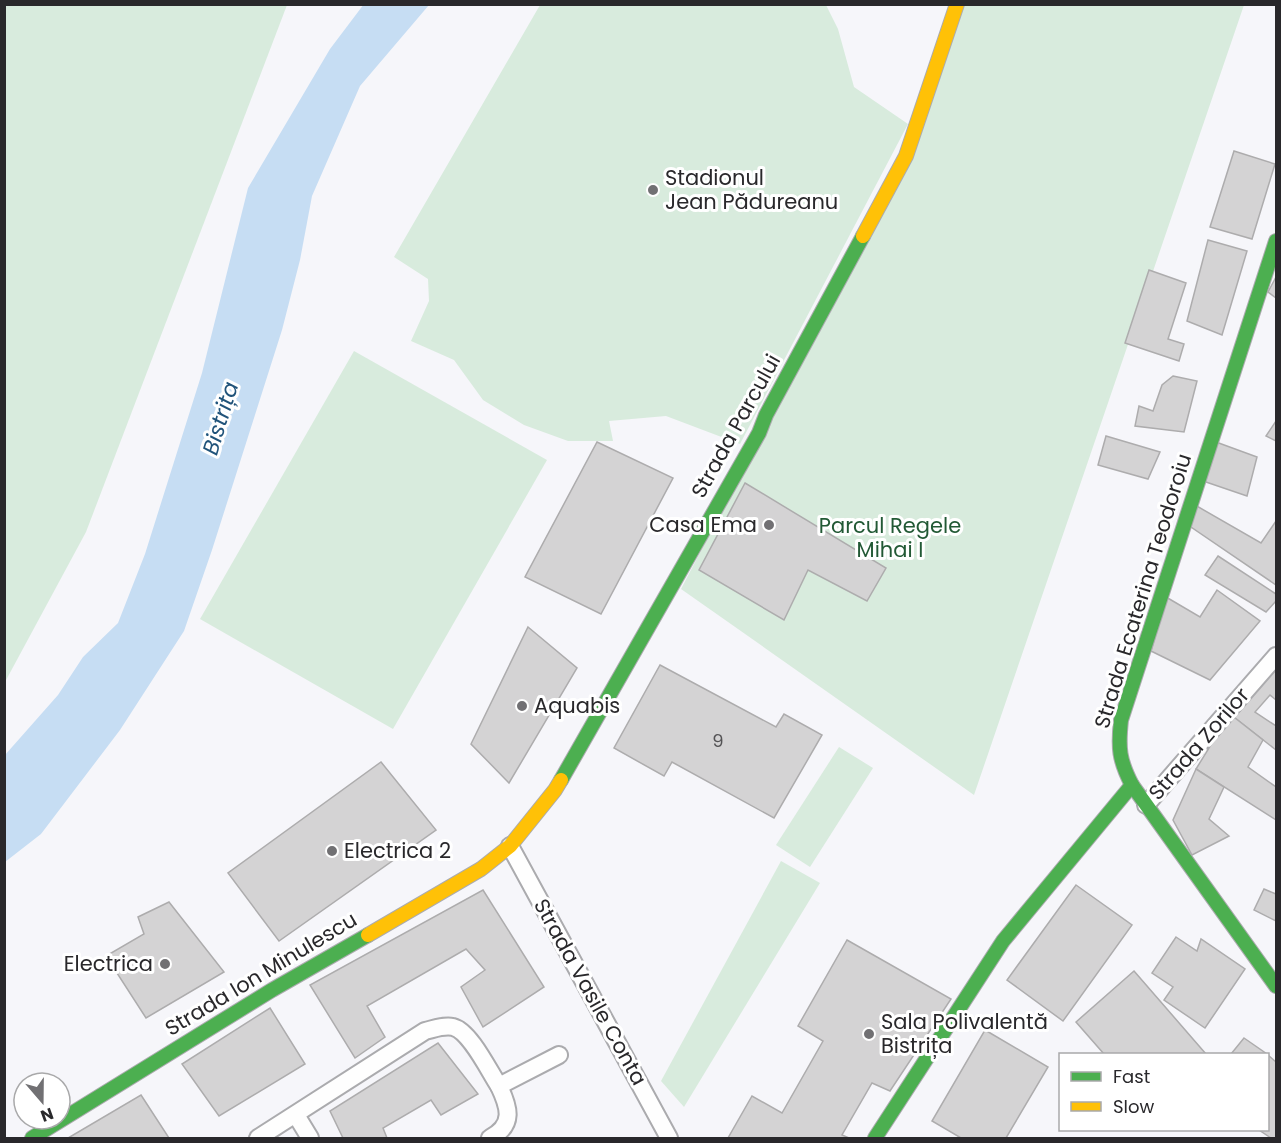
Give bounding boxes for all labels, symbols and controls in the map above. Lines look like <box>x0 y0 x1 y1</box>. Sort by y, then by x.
place label: Stadionul Jean Pădureanu <box>665 163 838 216</box>
marker: Stadionul Jean Pădureanu <box>646 183 660 197</box>
street label: Strada Parcului <box>684 349 787 503</box>
water label: Bistrița <box>195 378 246 458</box>
street label: Strada Ecaterina Teodoroiu <box>1087 450 1198 732</box>
place label: Casa Ema <box>649 510 757 539</box>
park label: Parcul Regele Mihai I <box>819 511 961 564</box>
marker: Casa Ema <box>762 518 776 532</box>
street label: Strada Zorilor <box>1142 681 1256 806</box>
place label: Aquabis <box>534 691 620 720</box>
marker: Aquabis <box>515 699 529 713</box>
house number: 9 <box>712 728 724 753</box>
place label: Electrica 2 <box>344 836 451 865</box>
marker: Electrica 2 <box>325 844 339 858</box>
street label: Strada Vasile Conta <box>527 893 654 1090</box>
street label: Strada Ion Minulescu <box>159 905 362 1042</box>
place label: Electrica <box>64 949 153 978</box>
marker: Electrica <box>158 957 172 971</box>
place label: Sala Polivalentă Bistrița <box>881 1007 1048 1060</box>
marker: Sala Polivalentă Bistrița <box>862 1027 876 1041</box>
legend <box>1059 1053 1269 1131</box>
text: Fast <box>1113 1064 1150 1089</box>
north arrow <box>12 1071 72 1131</box>
text: Slow <box>1113 1094 1155 1119</box>
text: N <box>37 1102 57 1127</box>

